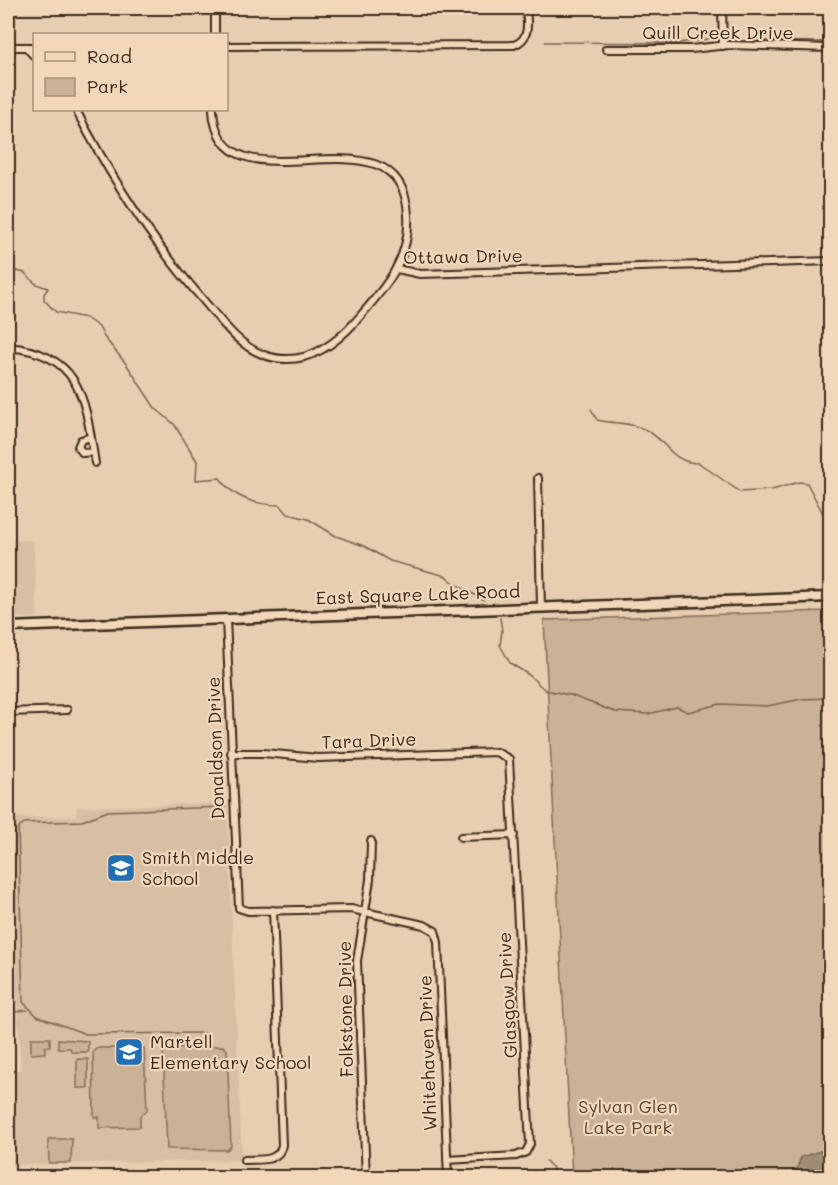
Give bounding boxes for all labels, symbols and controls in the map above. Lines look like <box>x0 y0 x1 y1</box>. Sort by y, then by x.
street label: Quill Creek Drive <box>642 20 794 44</box>
legend <box>33 33 228 111</box>
text: Road <box>87 44 132 68</box>
text: Park <box>87 74 128 98</box>
street label: Ottawa Drive <box>403 243 523 269</box>
street label: East Square Lake Road <box>315 578 521 610</box>
street label: Donaldson Drive <box>201 676 229 820</box>
street label: Tara Drive <box>321 726 417 754</box>
place label: Smith Middle School <box>142 845 254 890</box>
school or university icon: Smith Middle School <box>105 852 137 884</box>
street label: Glasgow Drive <box>492 931 522 1059</box>
street label: Folkstone Drive <box>332 941 358 1078</box>
street label: Whitehaven Drive <box>412 975 442 1131</box>
place label: Martell Elementary School <box>150 1029 312 1074</box>
school or university icon: Martell Elementary School <box>113 1036 145 1068</box>
park label: Sylvan Glen Lake Park <box>578 1094 678 1139</box>

